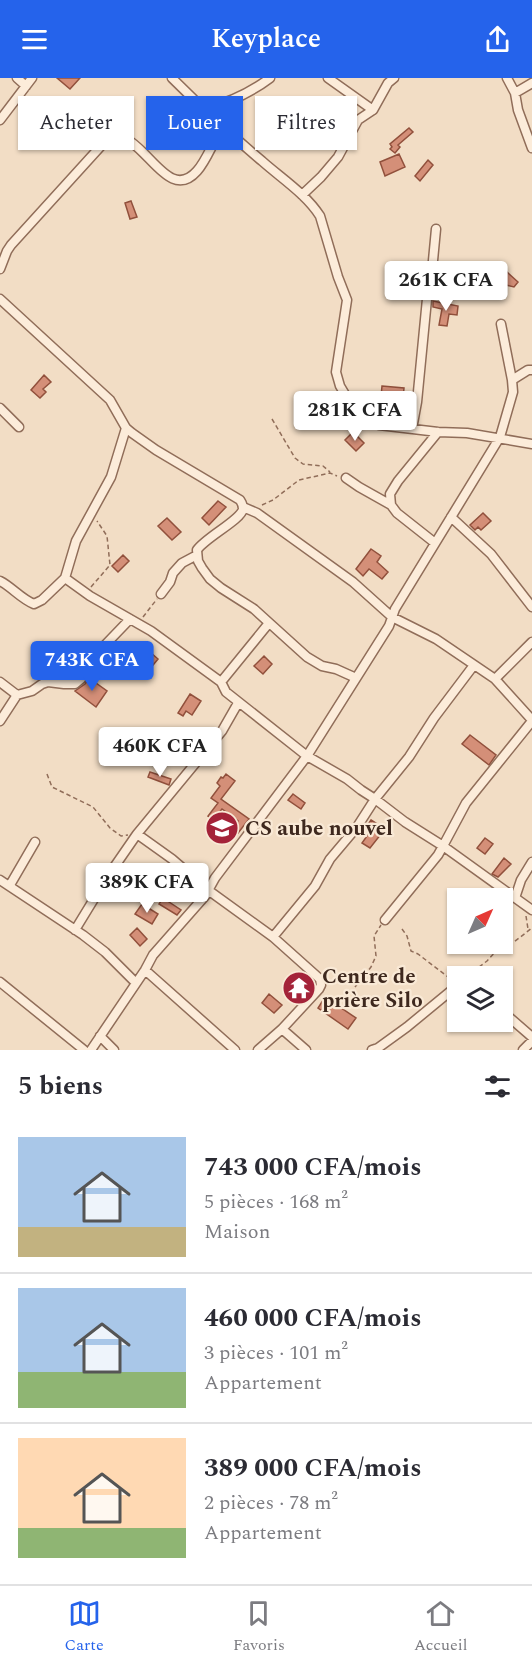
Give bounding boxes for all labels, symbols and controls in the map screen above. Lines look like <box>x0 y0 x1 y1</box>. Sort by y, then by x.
text: Keyplace <box>211 18 321 60</box>
icon: menu <box>18 23 51 56</box>
icon: share <box>481 23 514 56</box>
chip: Acheter <box>18 96 134 150</box>
chip: Louer <box>146 96 243 150</box>
chip: Filtres <box>255 96 357 150</box>
pin: 261K CFA <box>384 261 508 312</box>
text: 261K CFA <box>399 265 493 295</box>
pin: 281K CFA <box>293 391 417 442</box>
text: 281K CFA <box>308 395 402 425</box>
pin: 743K CFA <box>30 641 154 692</box>
text: 743K CFA <box>45 645 139 675</box>
pin: 460K CFA <box>98 727 222 778</box>
text: 460K CFA <box>113 731 207 761</box>
school or university icon: CS aube nouvel <box>204 810 240 846</box>
place label: CS aube nouvel <box>245 813 393 845</box>
pin: 389K CFA <box>85 863 209 914</box>
text: 389K CFA <box>100 867 194 897</box>
north arrow <box>447 888 513 954</box>
map controls <box>447 888 513 1032</box>
place label: Centre de prière Silo <box>322 961 423 1017</box>
button: layers <box>447 966 513 1032</box>
temple icon: Centre de prière Silo <box>281 970 317 1006</box>
text: 5 biens <box>18 1066 103 1106</box>
icon: filters <box>481 1070 514 1103</box>
text: 743 000 CFA/mois <box>204 1147 422 1187</box>
icon: home <box>66 1161 138 1233</box>
text: 5 pièces · 168 m² <box>204 1187 348 1217</box>
text: Maison <box>204 1217 270 1247</box>
text: 460 000 CFA/mois <box>204 1298 422 1338</box>
icon: home <box>66 1312 138 1384</box>
text: 3 pièces · 101 m² <box>204 1338 348 1368</box>
text: Appartement <box>204 1368 322 1398</box>
text: 389 000 CFA/mois <box>204 1448 422 1488</box>
icon: home <box>66 1462 138 1534</box>
text: 2 pièces · 78 m² <box>204 1488 338 1518</box>
text: Appartement <box>204 1518 322 1548</box>
tab: Carte <box>65 1597 104 1657</box>
tab: Favoris <box>233 1597 285 1657</box>
tab: Accueil <box>414 1597 467 1657</box>

